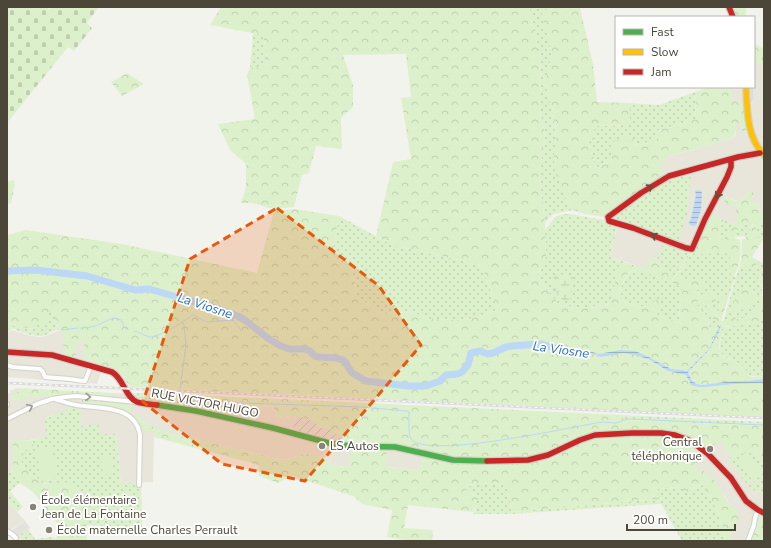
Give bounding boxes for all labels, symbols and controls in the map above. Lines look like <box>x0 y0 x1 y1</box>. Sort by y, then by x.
legend <box>615 16 755 88</box>
text: Fast <box>651 24 674 40</box>
text: Slow <box>651 44 679 60</box>
text: Jam <box>650 64 672 80</box>
one-way arrow <box>646 185 653 192</box>
one-way arrow <box>715 191 722 198</box>
one-way arrow <box>650 232 657 240</box>
water label: La Viosne <box>175 289 235 323</box>
water label: La Viosne <box>532 337 591 363</box>
street label: RUE VICTOR HUGO <box>150 385 260 421</box>
one-way arrow <box>85 393 91 402</box>
one-way arrow <box>26 404 34 412</box>
place label: Central téléphonique <box>631 434 702 464</box>
place label: LS Autos <box>330 438 379 454</box>
marker: LS Autos <box>317 441 327 451</box>
marker: Central téléphonique <box>705 444 715 454</box>
place label: École élémentaire Jean de La Fontaine <box>40 492 146 522</box>
marker: École élémentaire Jean de La Fontaine <box>28 502 38 512</box>
scale bar <box>627 506 735 532</box>
text: 200 m <box>633 512 668 528</box>
place label: École maternelle Charles Perrault <box>57 522 238 538</box>
marker: École maternelle Charles Perrault <box>44 525 54 535</box>

